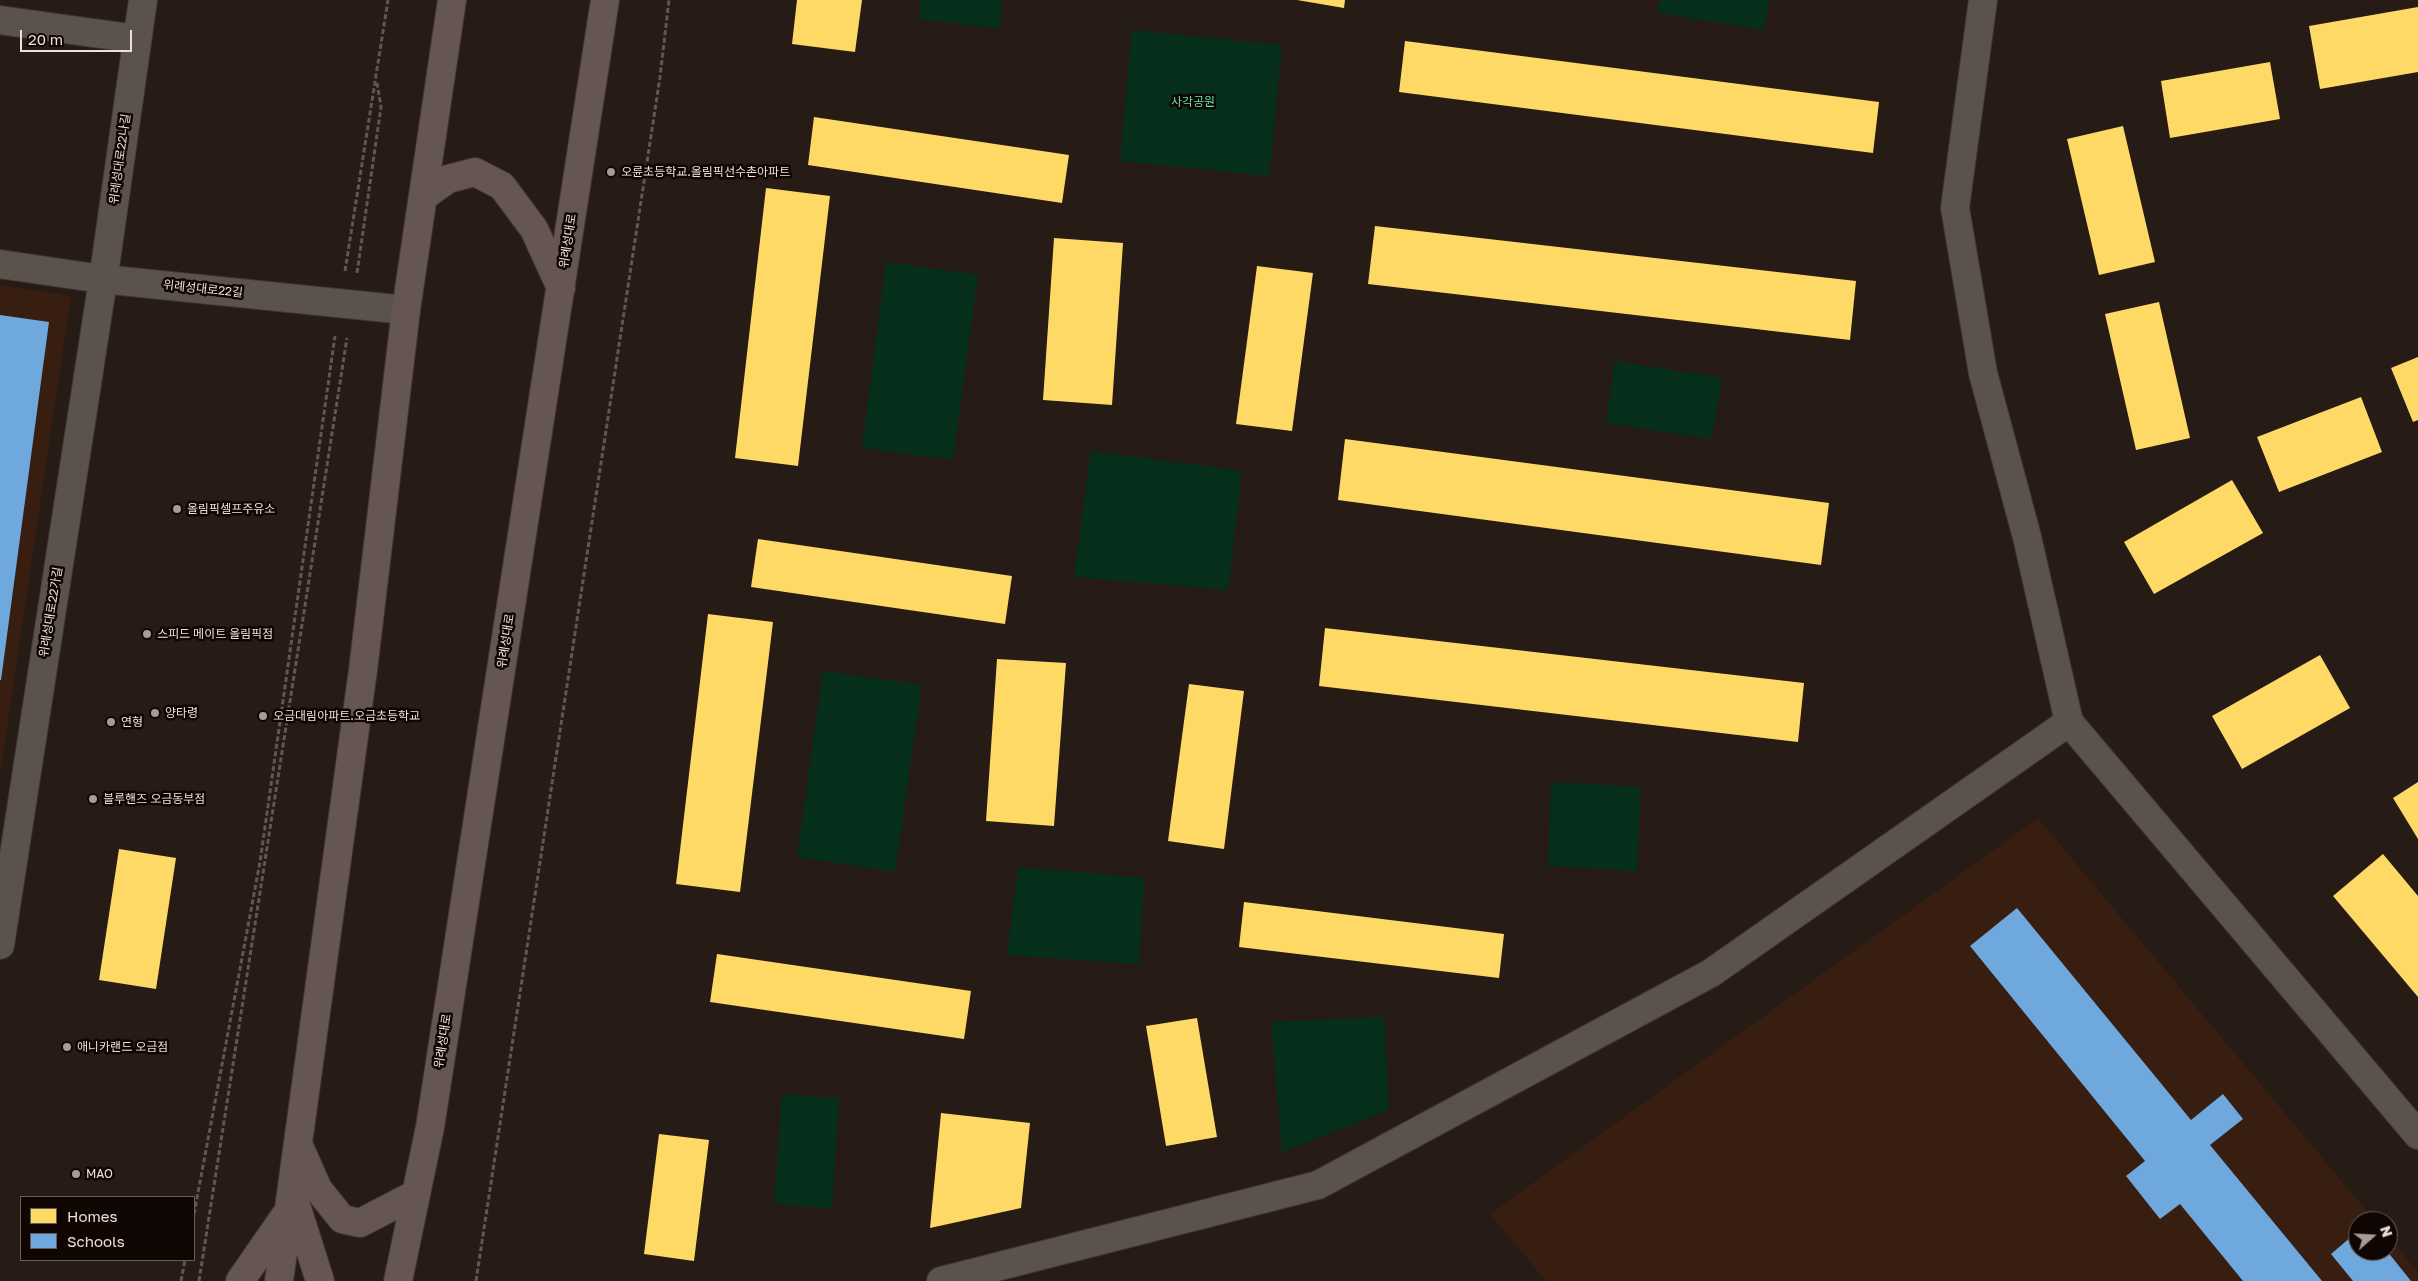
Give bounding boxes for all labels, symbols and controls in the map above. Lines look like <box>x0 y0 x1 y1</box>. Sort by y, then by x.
scale bar <box>22 20 135 52</box>
text: 20 m <box>28 30 63 48</box>
park label: 사각공원 <box>1171 95 1215 109</box>
street label: 위례성대로22나길 <box>107 113 133 205</box>
place label: 오륜초등학교.올림픽선수촌아파트 <box>621 165 790 179</box>
marker: 오륜초등학교.올림픽선수촌아파트 <box>605 166 617 178</box>
street label: 위례성대로 <box>557 213 579 269</box>
street label: 위례성대로22길 <box>162 278 244 300</box>
place label: 올림픽셀프주유소 <box>187 502 275 516</box>
marker: 올림픽셀프주유소 <box>171 503 183 515</box>
street label: 위례성대로22가길 <box>37 566 65 658</box>
street label: 위례성대로 <box>495 613 517 669</box>
place label: 스피드 메이트 올림픽점 <box>157 627 273 641</box>
marker: 스피드 메이트 올림픽점 <box>141 628 153 640</box>
place label: 양타령 <box>165 706 198 720</box>
marker: 양타령 <box>149 707 161 719</box>
place label: 오금대림아파트.오금초등학교 <box>273 709 420 723</box>
marker: 오금대림아파트.오금초등학교 <box>257 710 269 722</box>
place label: 연형 <box>121 715 143 729</box>
marker: 연형 <box>105 716 117 728</box>
place label: 블루핸즈 오금동부점 <box>103 792 205 806</box>
marker: 블루핸즈 오금동부점 <box>87 793 99 805</box>
street label: 위례성대로 <box>432 1013 454 1069</box>
place label: 애니카랜드 오금점 <box>77 1040 168 1054</box>
marker: 애니카랜드 오금점 <box>61 1041 73 1053</box>
place label: MAO <box>86 1167 113 1181</box>
marker: MAO <box>70 1168 82 1180</box>
legend <box>20 1196 195 1261</box>
text: Homes <box>67 1207 117 1225</box>
north arrow <box>2348 1211 2398 1261</box>
text: N <box>2377 1223 2396 1239</box>
text: Schools <box>67 1232 125 1250</box>

